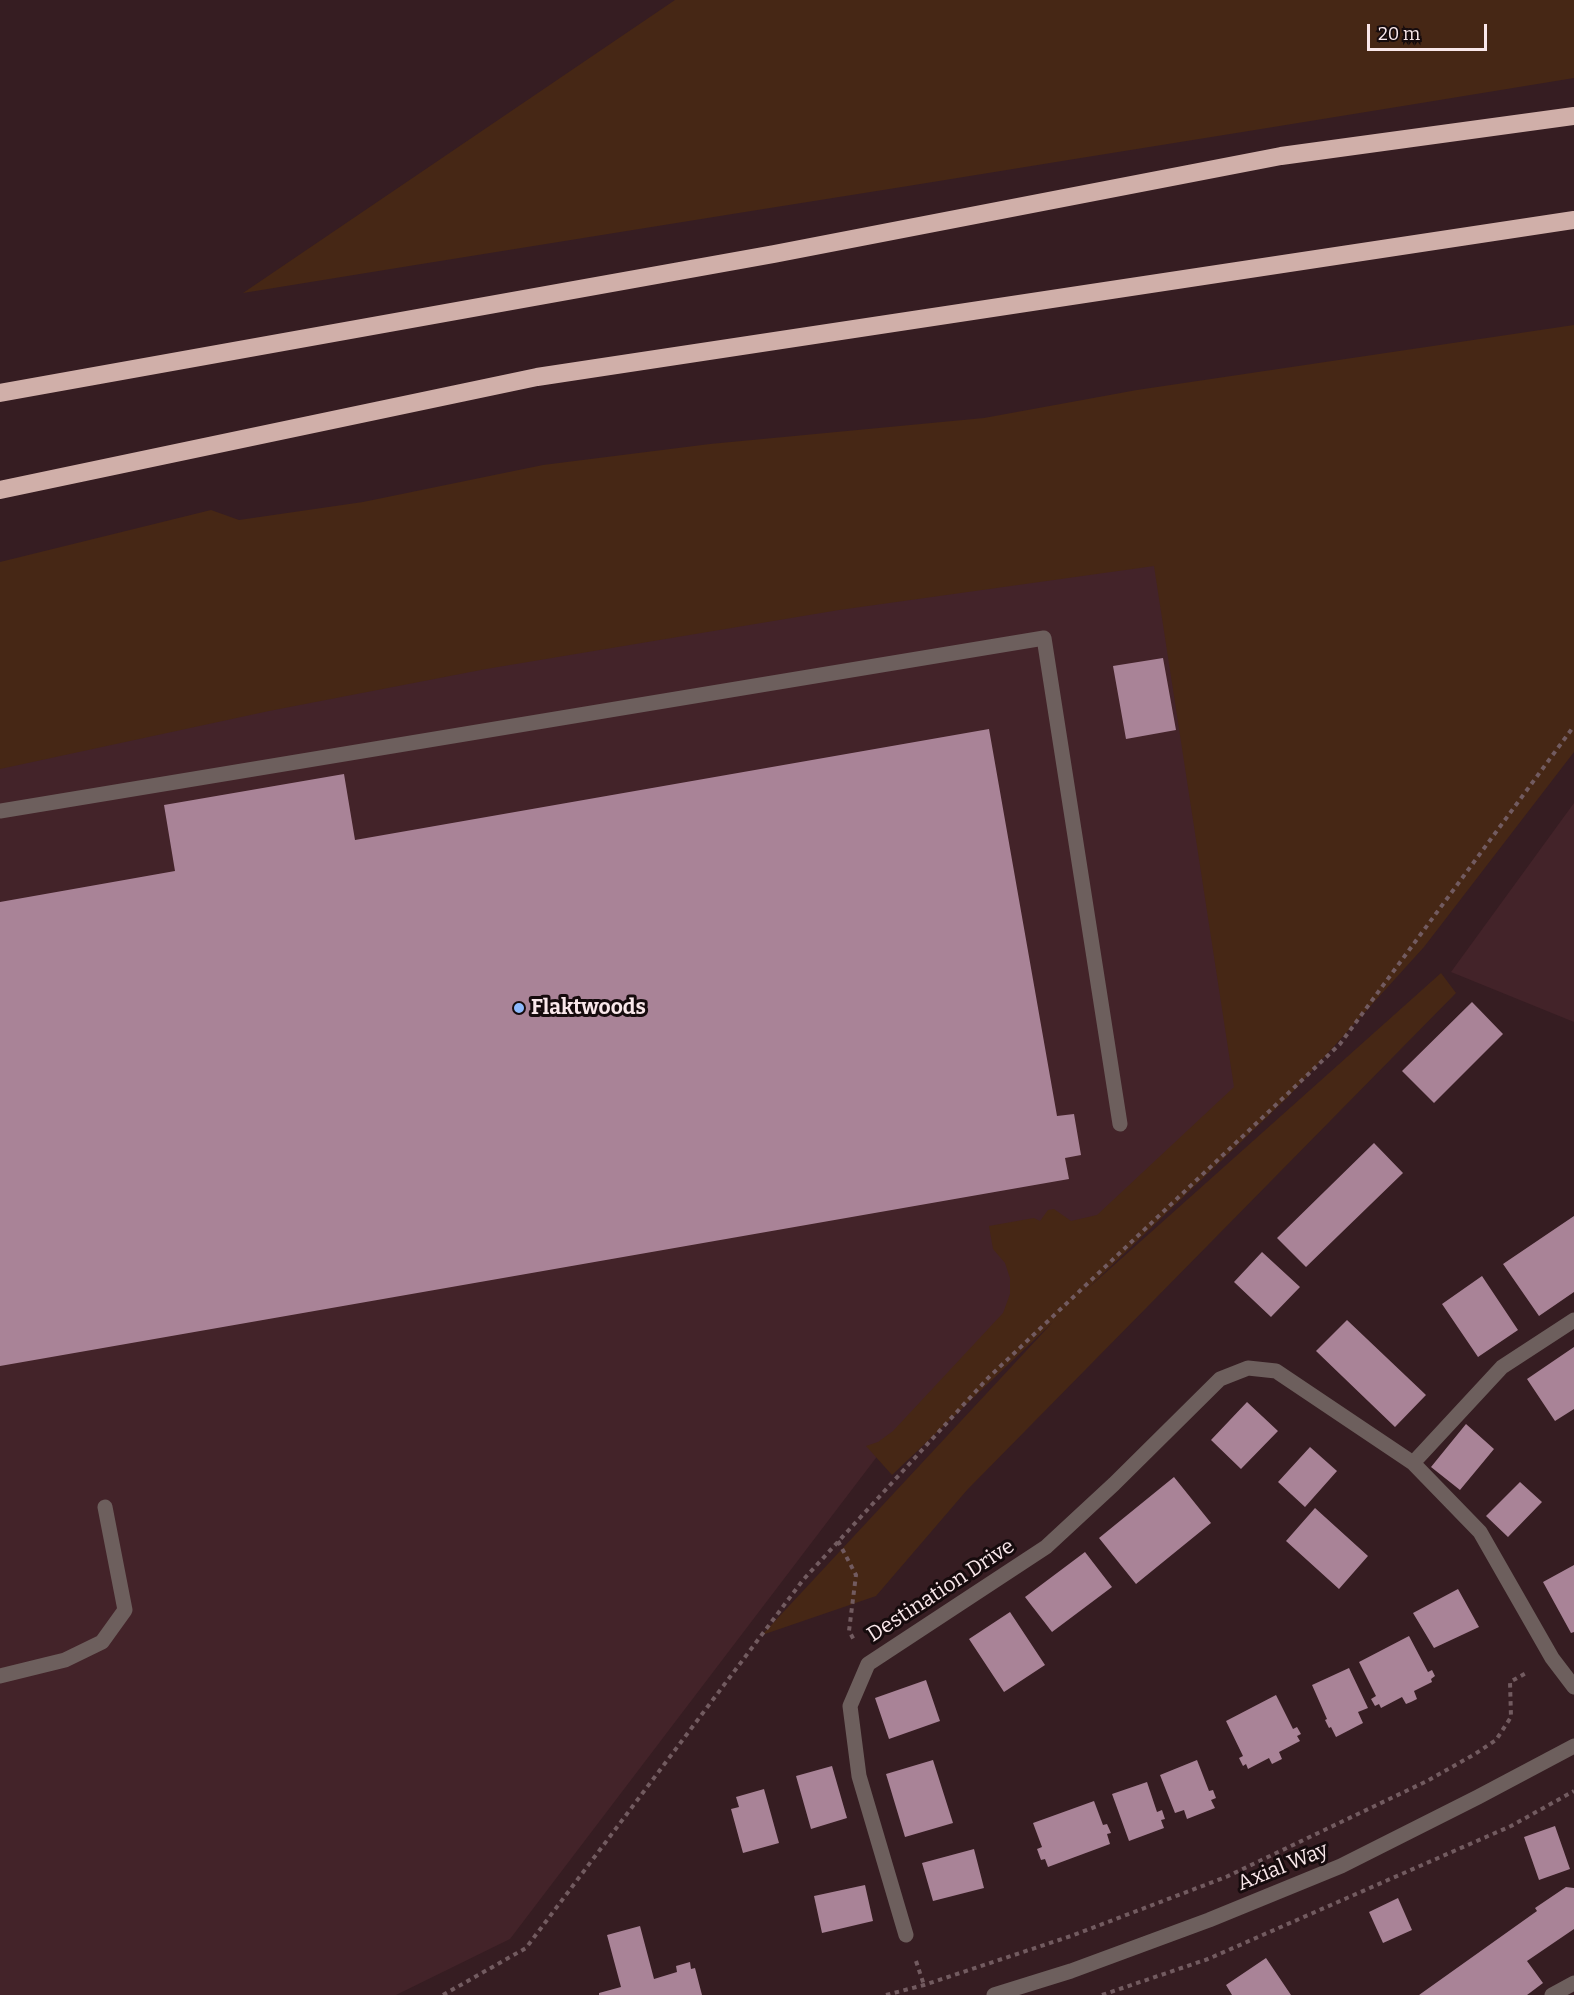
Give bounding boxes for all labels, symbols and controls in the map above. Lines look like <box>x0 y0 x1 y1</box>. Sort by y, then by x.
scale bar <box>1370 12 1490 50</box>
text: 20 m <box>1378 23 1420 45</box>
place label: Flaktwoods <box>531 995 646 1021</box>
marker: Flaktwoods <box>512 1001 526 1015</box>
street label: Destination Drive <box>863 1534 1019 1648</box>
street label: Axial Way <box>1234 1837 1332 1897</box>

